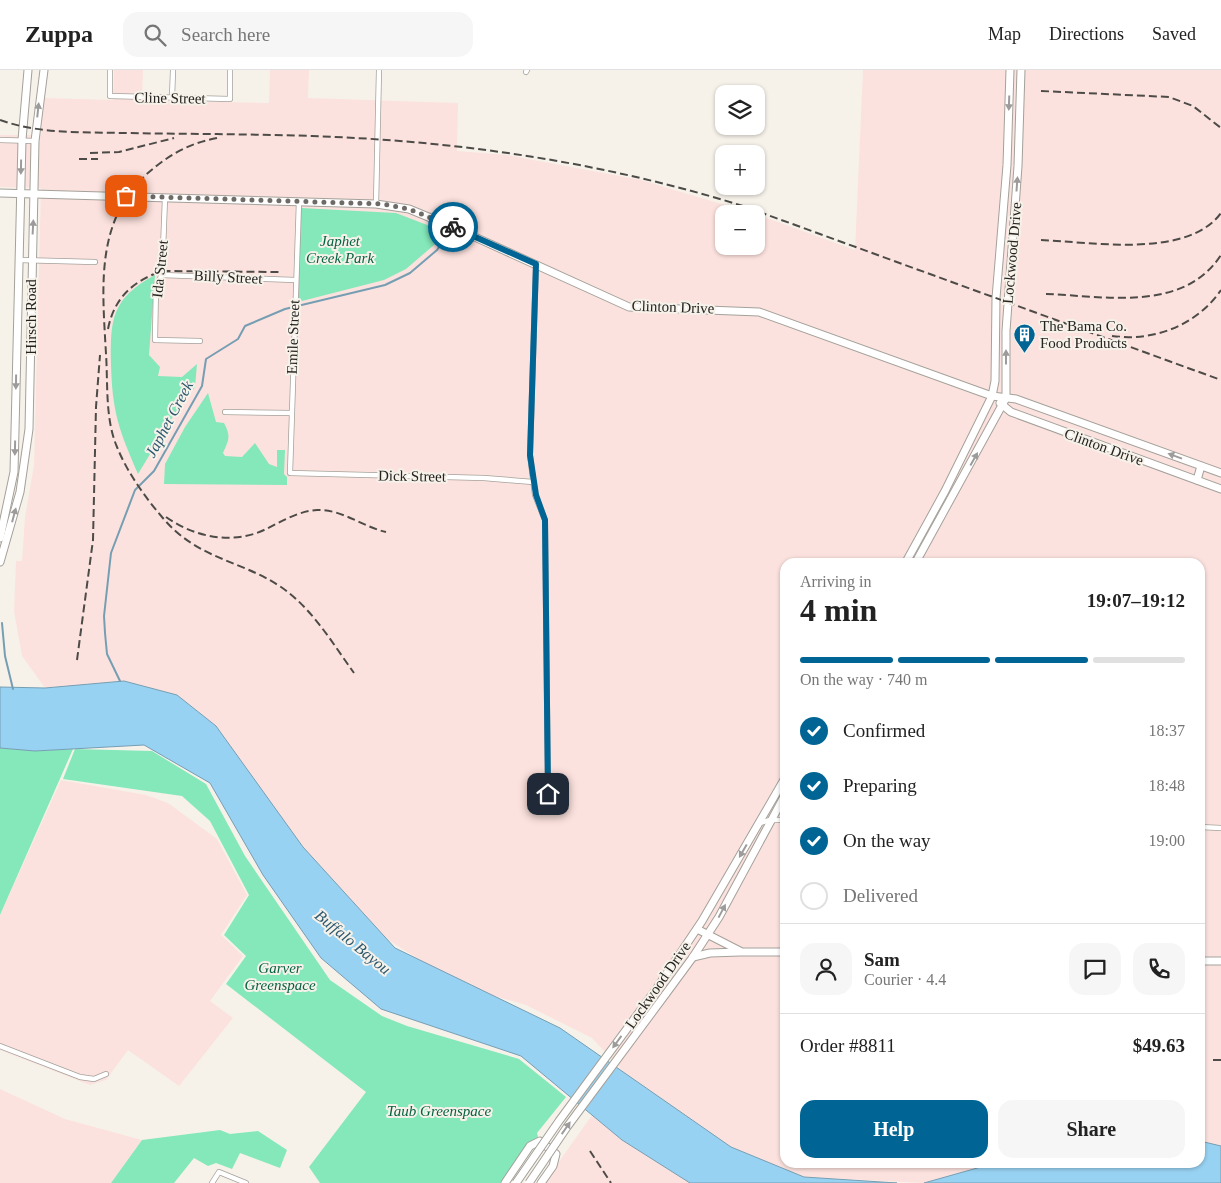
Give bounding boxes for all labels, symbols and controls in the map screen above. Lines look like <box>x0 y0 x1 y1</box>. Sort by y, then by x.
search box <box>123 12 473 57</box>
text: Zuppa <box>25 21 93 47</box>
icon: search <box>141 21 169 49</box>
text: Search here <box>181 24 270 45</box>
text: Map <box>988 24 1021 44</box>
text: Directions <box>1049 24 1124 44</box>
text: Saved <box>1152 24 1196 44</box>
map controls <box>715 85 765 255</box>
button: layers <box>715 85 765 135</box>
street label: Cline Street <box>134 89 207 107</box>
one-way arrow <box>1004 95 1012 111</box>
one-way arrow <box>34 102 42 118</box>
button: + <box>715 145 765 195</box>
one-way arrow <box>17 159 25 175</box>
pin <box>105 175 147 217</box>
one-way arrow <box>1014 175 1022 191</box>
icon: bag <box>112 182 140 210</box>
street label: Lockwood Drive <box>1000 201 1024 305</box>
courier <box>428 202 478 252</box>
button: − <box>715 205 765 255</box>
icon: bike <box>439 213 467 241</box>
one-way arrow <box>29 219 37 235</box>
park label: Japhet Creek Park <box>306 233 374 266</box>
street label: Ida Street <box>149 239 171 299</box>
street label: Billy Street <box>193 267 264 287</box>
street label: Hirsch Road <box>23 279 39 355</box>
street label: Clinton Drive <box>631 298 715 316</box>
street label: Emile Street <box>284 299 302 375</box>
place label: The Bama Co. Food Products <box>1040 318 1127 351</box>
building icon: The Bama Co. Food Products <box>1012 323 1036 354</box>
one-way arrow <box>1002 348 1010 364</box>
one-way arrow <box>12 375 20 391</box>
water label: Japhet Creek <box>142 377 198 461</box>
street label: Clinton Drive <box>1062 425 1146 469</box>
one-way arrow <box>11 441 19 457</box>
one-way arrow <box>969 452 978 465</box>
one-way arrow <box>1167 452 1182 460</box>
street label: Dick Street <box>378 467 447 485</box>
one-way arrow <box>11 507 19 522</box>
text: Arriving in <box>800 573 872 590</box>
text: 19:07–19:12 <box>1087 590 1185 611</box>
text: 4 min <box>800 592 877 628</box>
text: On the way · 740 m <box>800 671 928 688</box>
icon: check <box>800 717 828 745</box>
text: Confirmed <box>843 720 925 741</box>
text: 18:37 <box>1149 722 1185 739</box>
icon: check <box>800 772 828 800</box>
pin <box>527 773 569 815</box>
text: Preparing <box>843 775 917 796</box>
text: 18:48 <box>1149 777 1185 794</box>
icon: home <box>534 780 562 808</box>
icon: check <box>800 827 828 855</box>
text: On the way <box>843 830 931 851</box>
text: 19:00 <box>1149 832 1185 849</box>
one-way arrow <box>738 844 747 857</box>
text: Delivered <box>843 885 918 906</box>
one-way arrow <box>718 903 726 918</box>
water label: Buffalo Bayou <box>311 906 394 978</box>
street label: Lockwood Drive <box>622 938 694 1031</box>
button: person <box>800 943 852 995</box>
button: chat <box>1069 943 1121 995</box>
button: phone <box>1133 943 1185 995</box>
text: Sam <box>864 949 900 970</box>
park label: Garver Greenspace <box>244 960 316 993</box>
text: Courier · 4.4 <box>864 971 946 988</box>
one-way arrow <box>612 1035 622 1049</box>
text: Order #8811 <box>800 1035 896 1056</box>
text: $49.63 <box>1133 1035 1185 1056</box>
button: Help <box>800 1100 988 1158</box>
button: Share <box>998 1100 1185 1158</box>
park label: Taub Greenspace <box>387 1103 491 1119</box>
one-way arrow <box>561 1121 571 1135</box>

